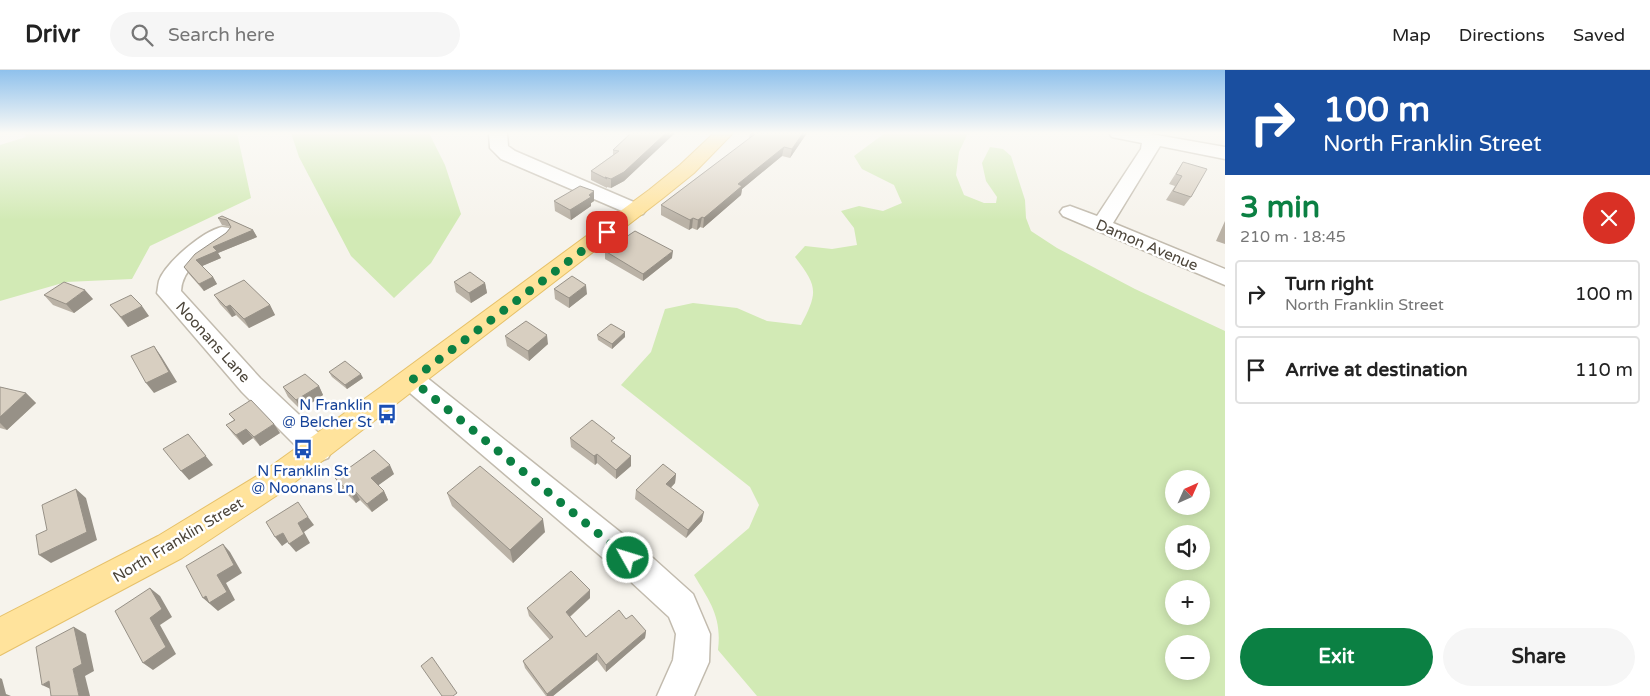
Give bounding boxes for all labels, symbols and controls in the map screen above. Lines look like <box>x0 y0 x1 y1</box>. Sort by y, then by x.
search box <box>110 12 460 57</box>
text: Drivr <box>25 20 80 49</box>
icon: search <box>128 21 156 49</box>
text: Search here <box>168 24 275 46</box>
text: Map <box>1392 24 1431 46</box>
text: Directions <box>1459 24 1545 46</box>
text: Saved <box>1573 24 1625 46</box>
text: 100 m <box>1323 89 1430 131</box>
icon: right <box>1240 90 1305 155</box>
text: North Franklin Street <box>1323 131 1542 157</box>
text: 3 min <box>1240 189 1320 226</box>
button: close <box>1583 192 1635 244</box>
pin <box>586 211 628 253</box>
street label: Damon Avenue <box>1093 215 1201 275</box>
icon: arrive <box>593 218 621 246</box>
text: 210 m · 18:45 <box>1240 227 1346 247</box>
text: Turn right <box>1285 273 1373 295</box>
icon: right <box>1242 280 1270 308</box>
text: 100 m <box>1575 283 1633 305</box>
text: North Franklin Street <box>1285 295 1444 315</box>
street label: Noonans Lane <box>172 298 254 386</box>
icon: arrive <box>1242 356 1270 384</box>
text: Arrive at destination <box>1285 359 1468 381</box>
text: 110 m <box>1575 359 1633 381</box>
place label: N Franklin @ Belcher St <box>282 396 372 431</box>
bus stop icon: N Franklin @ Belcher St <box>376 403 398 425</box>
bus stop icon: N Franklin St @ Noonans Ln <box>292 438 314 460</box>
place label: N Franklin St @ Noonans Ln <box>251 462 355 497</box>
north arrow <box>1165 470 1210 515</box>
map controls <box>1165 470 1210 680</box>
street label: North Franklin Street <box>109 494 247 586</box>
button: sound <box>1165 525 1210 570</box>
position arrow <box>601 531 653 583</box>
button: + <box>1165 580 1210 625</box>
button: Exit <box>1240 628 1433 686</box>
button: Share <box>1443 628 1635 686</box>
button: − <box>1165 635 1210 680</box>

